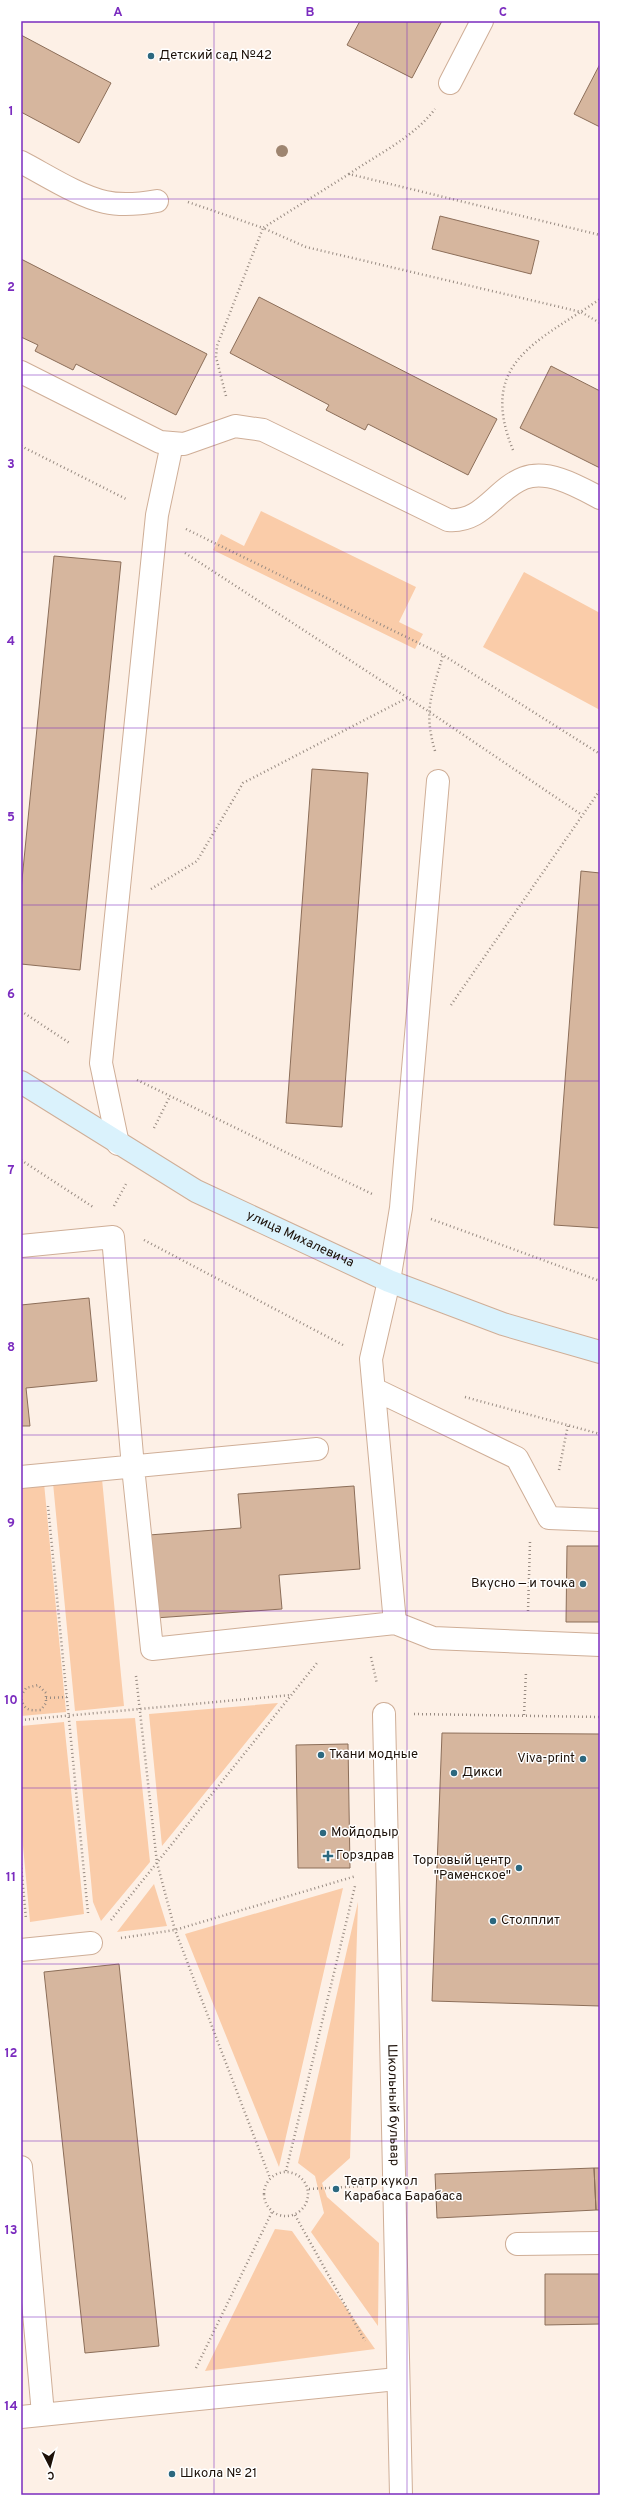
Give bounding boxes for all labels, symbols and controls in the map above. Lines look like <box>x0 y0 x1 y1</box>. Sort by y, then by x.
text: A <box>113 5 123 21</box>
text: B <box>306 5 315 21</box>
text: C <box>499 5 507 21</box>
place label: Детский сад №42 <box>159 48 272 64</box>
marker: Детский сад №42 <box>146 51 156 61</box>
text: 1 <box>8 104 14 120</box>
text: 2 <box>7 280 15 296</box>
text: 3 <box>7 457 15 473</box>
text: 4 <box>7 634 15 650</box>
text: 5 <box>7 810 15 826</box>
text: 6 <box>7 987 15 1003</box>
text: 7 <box>8 1163 15 1179</box>
street label: улица Михалевича <box>244 1208 356 1271</box>
text: 8 <box>7 1340 15 1356</box>
text: 9 <box>7 1516 15 1532</box>
place label: Вкусно — и точка <box>471 1576 575 1592</box>
marker: Вкусно — и точка <box>578 1579 588 1589</box>
text: 10 <box>4 1693 18 1709</box>
place label: Ткани модные <box>329 1747 418 1763</box>
marker: Ткани модные <box>316 1750 326 1760</box>
place label: Viva-print <box>517 1751 575 1767</box>
marker: Viva-print <box>578 1754 588 1764</box>
place label: Дикси <box>462 1765 502 1781</box>
marker: Дикси <box>449 1768 459 1778</box>
place label: Мойдодыр <box>331 1825 399 1841</box>
marker: Мойдодыр <box>318 1828 328 1838</box>
place label: Горздрав <box>336 1848 394 1864</box>
marker: Горздрав <box>323 1851 333 1861</box>
place label: Торговый центр "Раменское" <box>413 1853 511 1884</box>
marker: Торговый центр "Раменское" <box>514 1863 524 1873</box>
text: 11 <box>6 1870 16 1886</box>
place label: Столплит <box>501 1913 560 1929</box>
marker: Столплит <box>488 1916 498 1926</box>
street label: Школьный бульвар <box>383 2044 402 2166</box>
text: 12 <box>4 2046 18 2062</box>
place label: Театр кукол Карабаса Барабаса <box>344 2174 462 2205</box>
marker: Театр кукол Карабаса Барабаса <box>331 2184 341 2194</box>
text: 13 <box>5 2223 18 2239</box>
text: 14 <box>4 2399 18 2415</box>
north arrow <box>30 2446 70 2486</box>
place label: Школа № 21 <box>180 2466 257 2482</box>
text: С <box>47 2468 55 2482</box>
marker: Школа № 21 <box>167 2469 177 2479</box>

